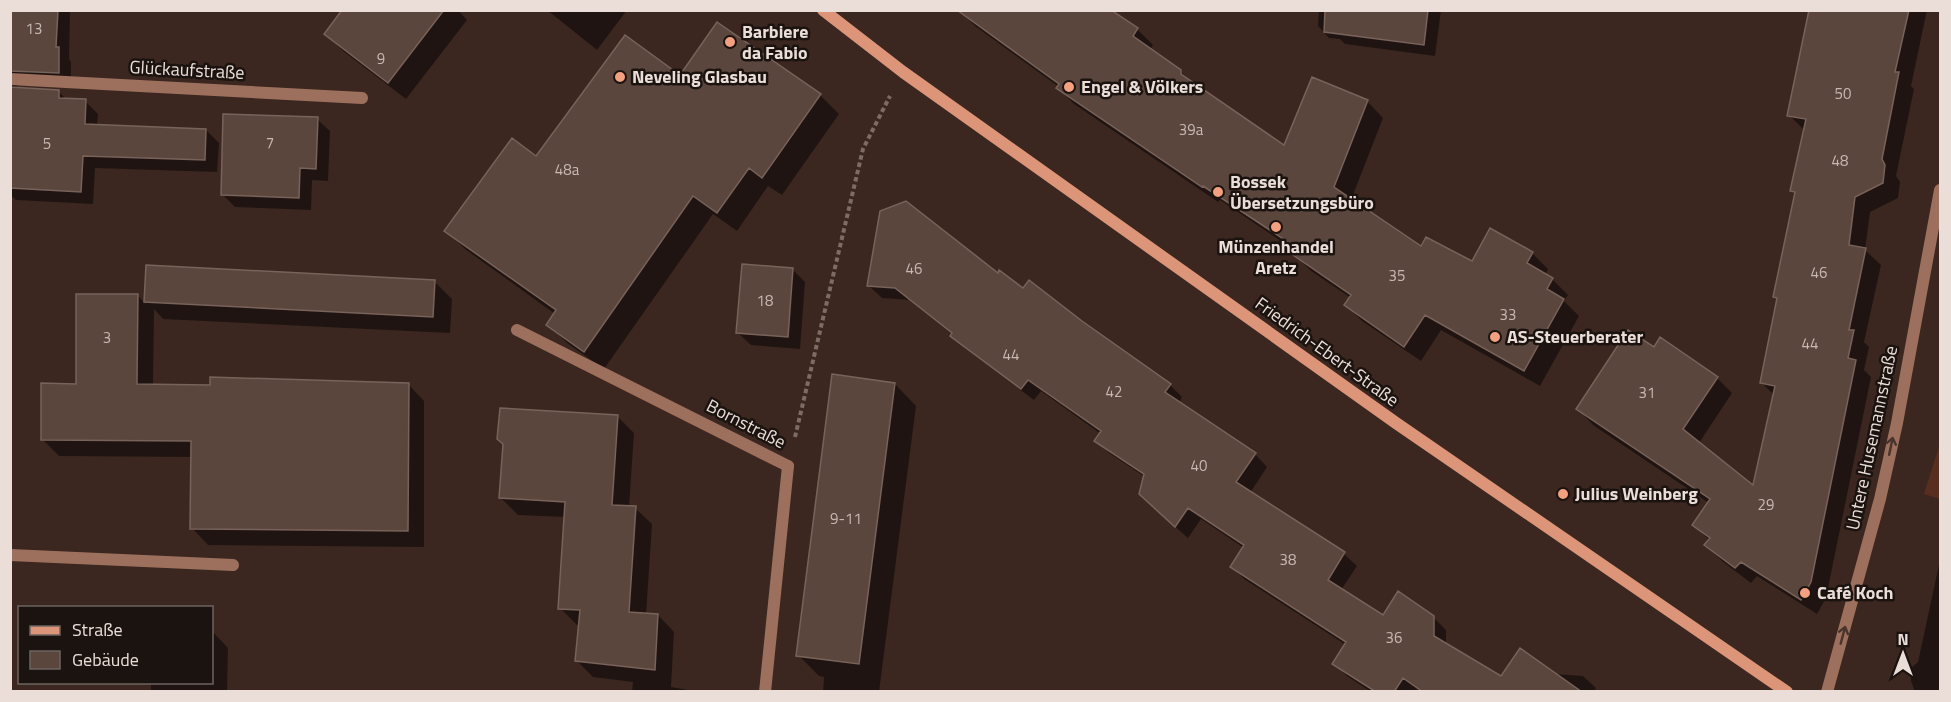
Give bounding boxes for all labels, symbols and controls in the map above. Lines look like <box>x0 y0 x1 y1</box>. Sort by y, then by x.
house number: 13 <box>26 17 42 40</box>
place label: Barbiere da Fabio <box>742 18 808 66</box>
marker: Barbiere da Fabio <box>723 35 737 49</box>
house number: 9 <box>377 47 385 70</box>
street label: Glückaufstraße <box>129 53 245 86</box>
place label: Neveling Glasbau <box>632 63 767 90</box>
marker: Neveling Glasbau <box>613 70 627 84</box>
place label: Engel & Völkers <box>1081 73 1203 100</box>
marker: Engel & Völkers <box>1062 80 1076 94</box>
house number: 50 <box>1835 82 1851 105</box>
house number: 39a <box>1179 118 1204 141</box>
house number: 7 <box>266 131 274 154</box>
house number: 5 <box>43 132 51 155</box>
house number: 48 <box>1832 149 1848 172</box>
house number: 48a <box>555 158 580 181</box>
place label: Bossek Übersetzungsbüro <box>1230 168 1374 216</box>
marker: Bossek Übersetzungsbüro <box>1211 185 1225 199</box>
marker: Münzenhandel Aretz <box>1269 220 1283 234</box>
place label: Münzenhandel Aretz <box>1218 233 1334 281</box>
house number: 46 <box>906 257 922 280</box>
house number: 46 <box>1811 261 1827 284</box>
house number: 35 <box>1389 264 1405 287</box>
house number: 18 <box>757 289 773 312</box>
street label: Friedrich-Ebert-Straße <box>1250 290 1405 413</box>
house number: 33 <box>1500 303 1516 326</box>
place label: AS-Steuerberater <box>1507 323 1643 350</box>
house number: 3 <box>103 326 111 349</box>
marker: AS-Steuerberater <box>1488 330 1502 344</box>
house number: 44 <box>1802 332 1818 355</box>
house number: 44 <box>1003 343 1019 366</box>
street label: Untere Husemannstraße <box>1839 343 1904 532</box>
house number: 42 <box>1106 380 1122 403</box>
house number: 31 <box>1639 381 1655 404</box>
street label: Bornstraße <box>702 392 791 455</box>
one-way arrow <box>1886 437 1898 456</box>
house number: 40 <box>1191 454 1207 477</box>
place label: Julius Weinberg <box>1575 480 1698 507</box>
marker: Julius Weinberg <box>1556 487 1570 501</box>
house number: 29 <box>1758 493 1774 516</box>
house number: 9-11 <box>830 507 862 530</box>
house number: 38 <box>1280 548 1296 571</box>
place label: Café Koch <box>1817 579 1893 606</box>
marker: Café Koch <box>1798 586 1812 600</box>
legend <box>18 606 213 684</box>
text: Straße <box>72 616 123 643</box>
north arrow <box>1873 624 1933 684</box>
house number: 36 <box>1386 626 1402 649</box>
one-way arrow <box>1837 626 1849 645</box>
text: N <box>1897 627 1909 651</box>
text: Gebäude <box>72 646 139 673</box>

